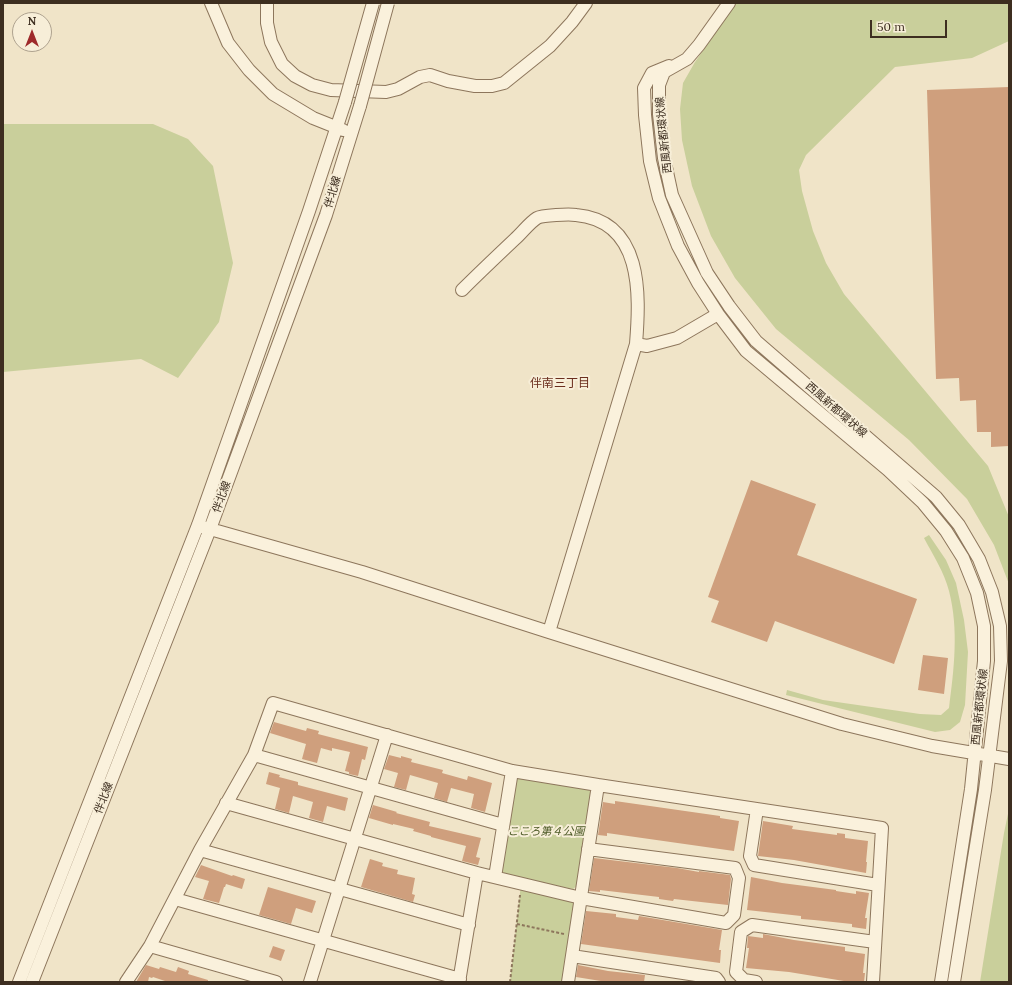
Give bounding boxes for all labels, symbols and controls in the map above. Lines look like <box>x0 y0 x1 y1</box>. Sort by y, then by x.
north arrow <box>12 12 52 52</box>
scale bar <box>872 12 949 38</box>
text: N <box>28 14 36 28</box>
text: 50 m <box>877 19 905 34</box>
street label: 西風新都環状線 <box>653 96 675 174</box>
street label: 伴北線 <box>322 174 344 210</box>
district label: 伴南三丁目 <box>530 377 590 391</box>
street label: 西風新都環状線 <box>803 380 869 440</box>
street label: 伴北線 <box>210 479 234 515</box>
street label: 西風新都環状線 <box>969 668 991 746</box>
street label: 伴北線 <box>92 780 116 816</box>
park label: こころ第４公園 <box>508 825 584 839</box>

